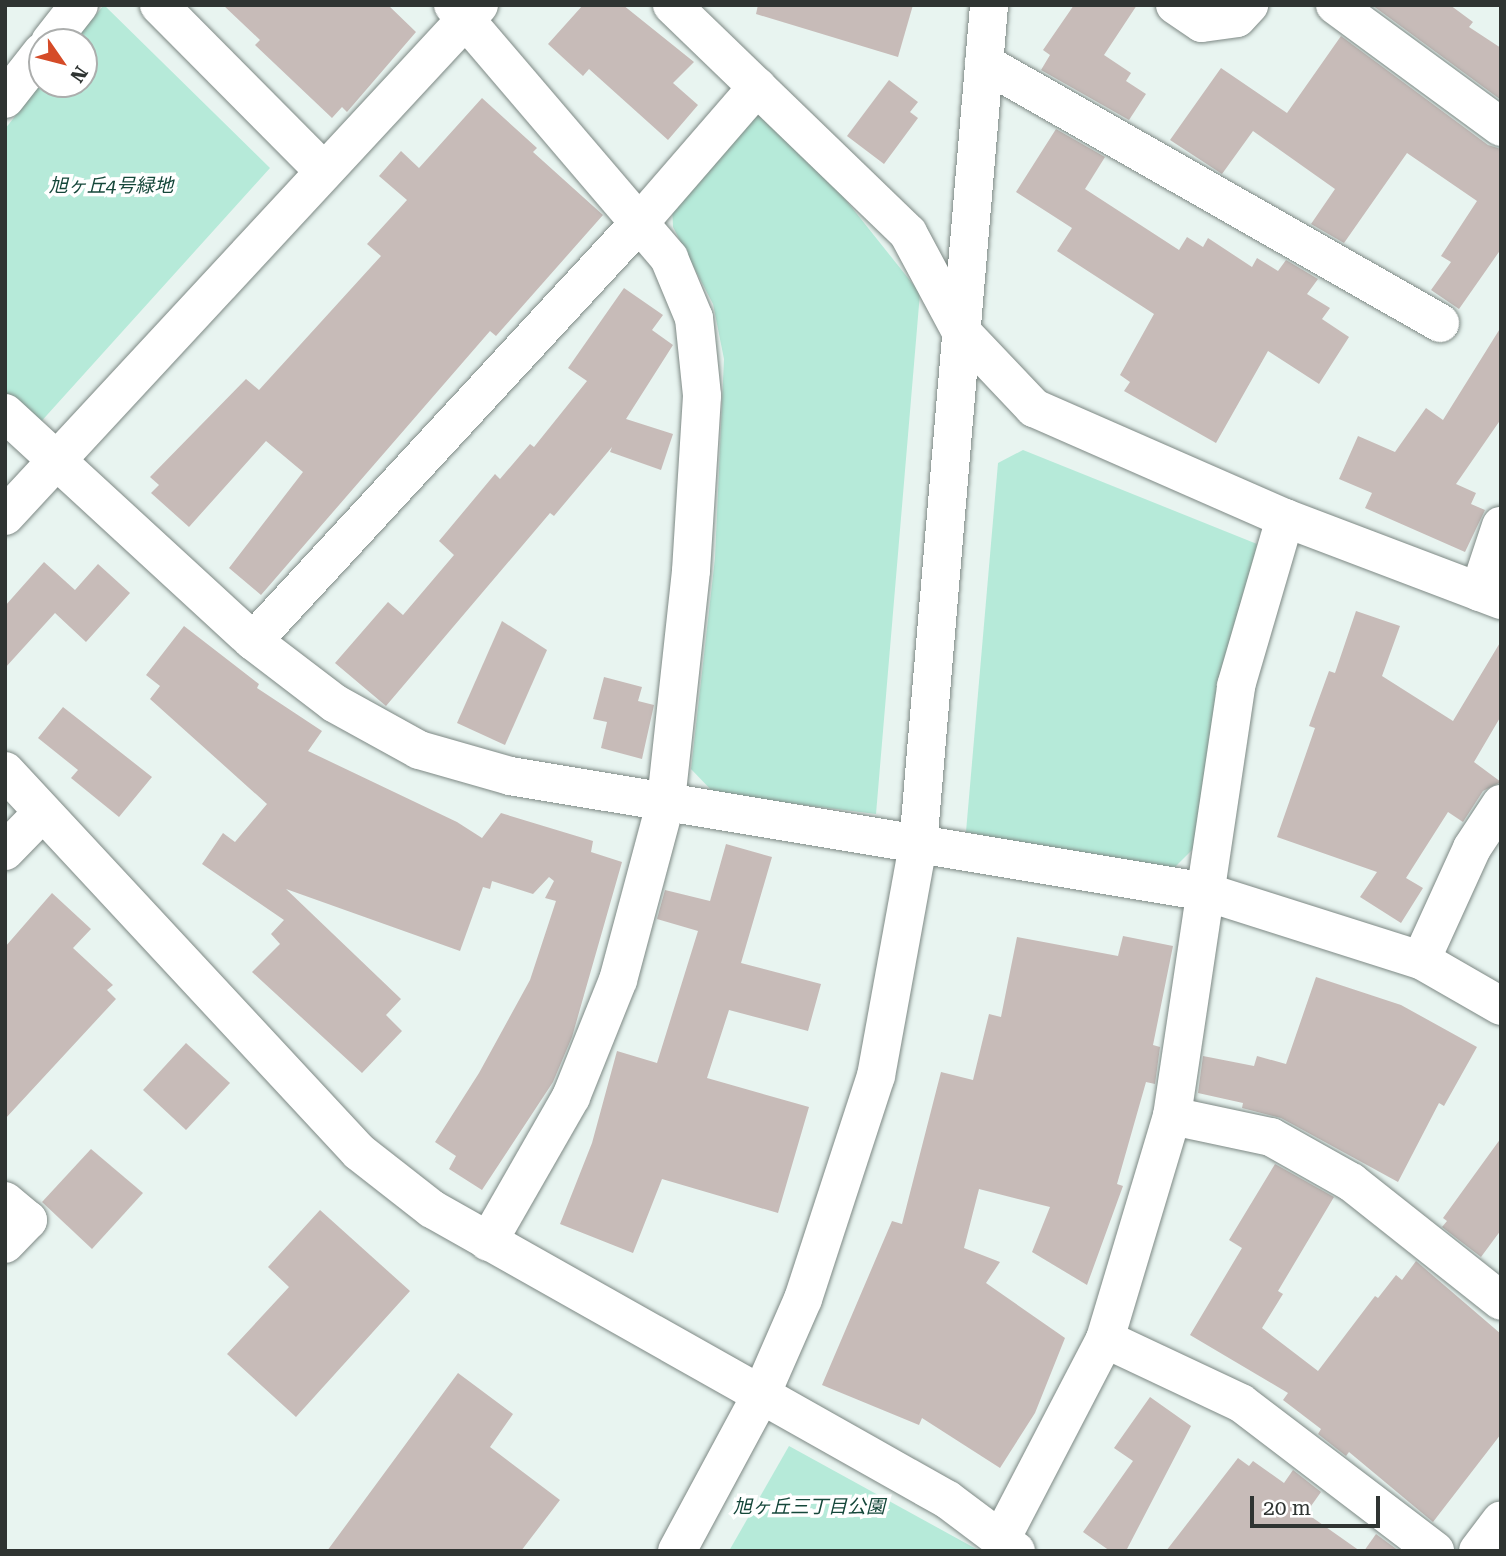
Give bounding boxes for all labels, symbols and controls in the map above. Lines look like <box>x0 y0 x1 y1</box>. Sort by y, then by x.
north arrow <box>28 28 98 98</box>
text: N <box>65 62 93 87</box>
park label: 旭ヶ丘4号緑地 <box>49 175 173 197</box>
scale bar <box>1254 1482 1384 1526</box>
park label: 旭ヶ丘三丁目公園 <box>733 1496 885 1518</box>
text: 20 m <box>1263 1496 1311 1520</box>

